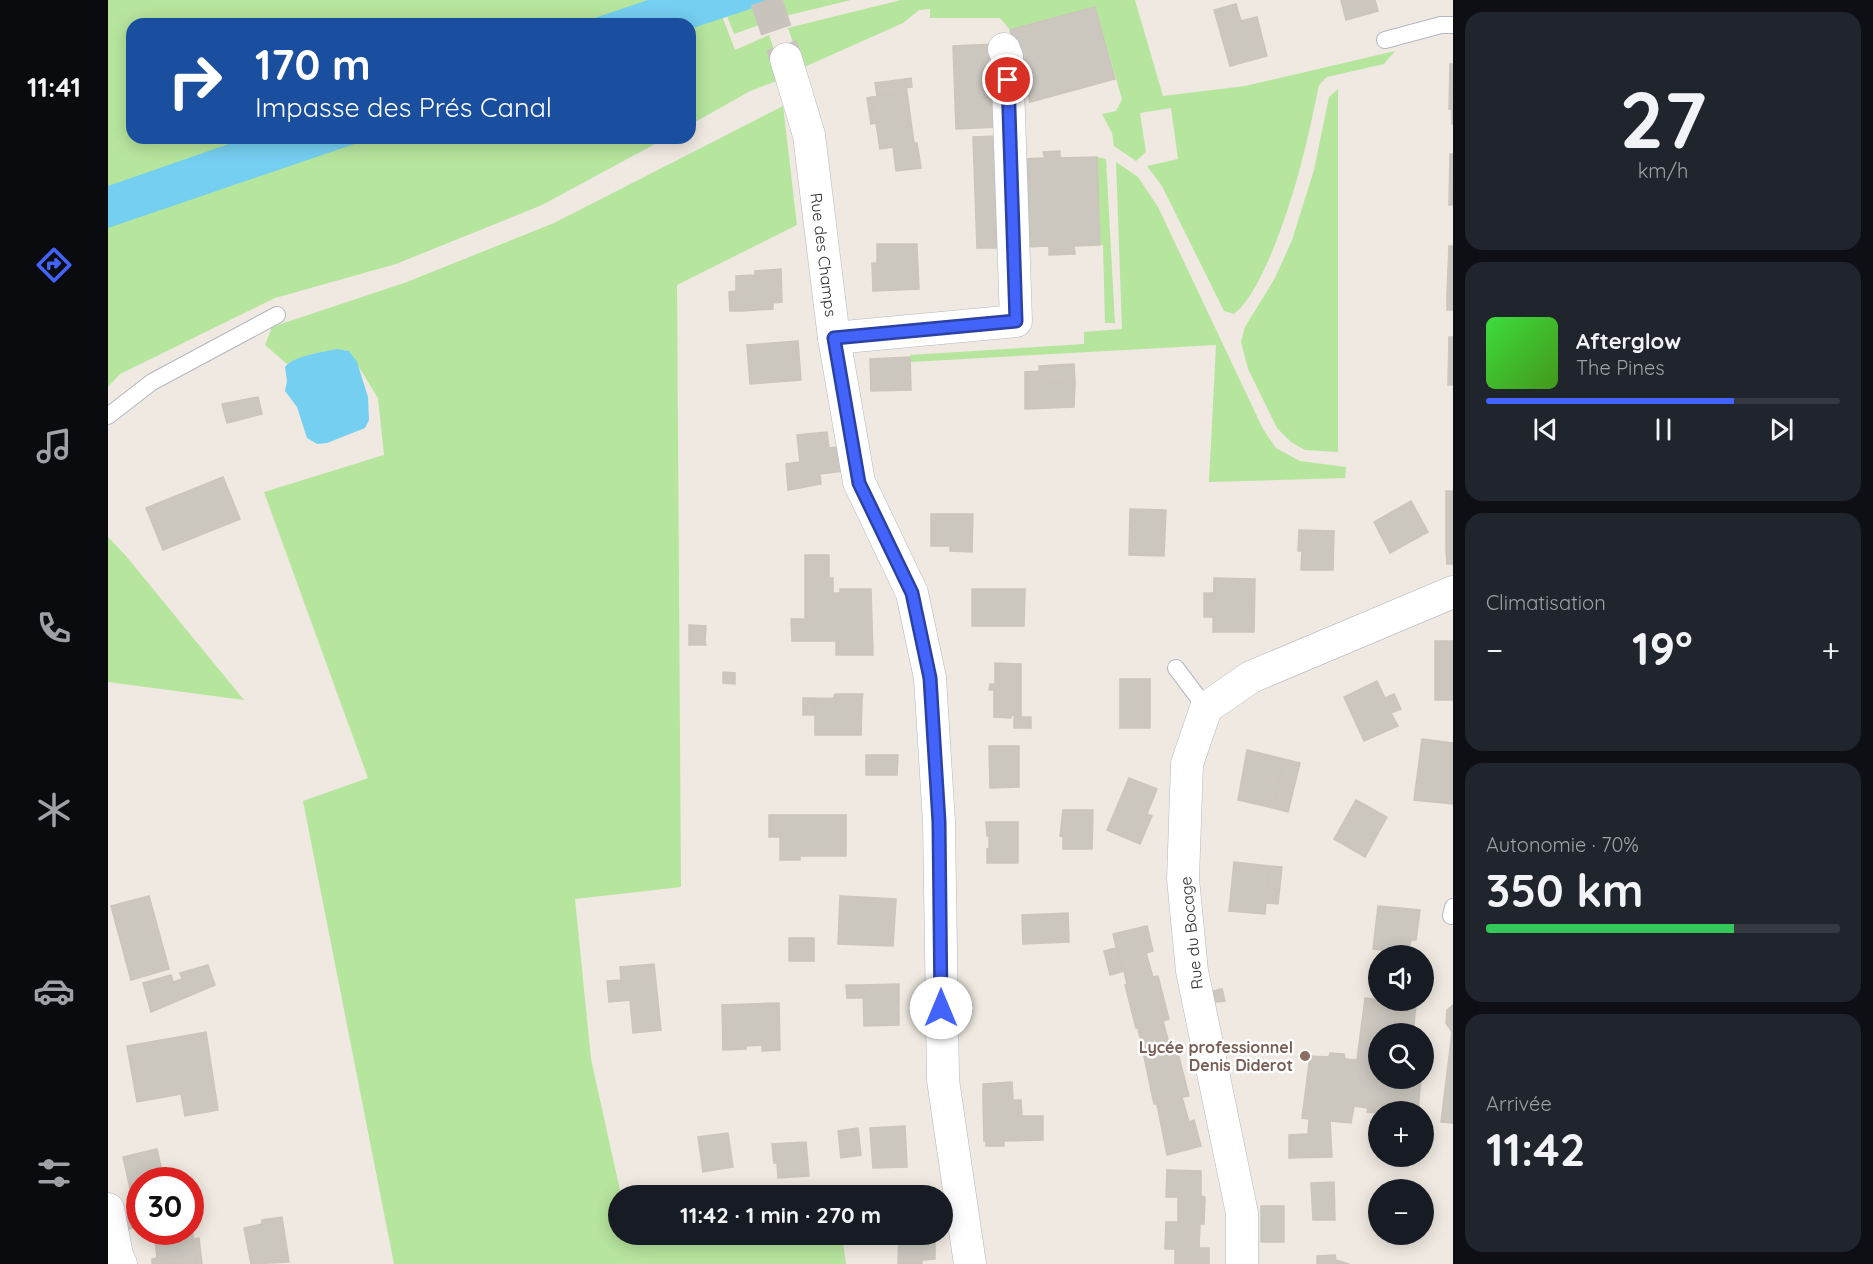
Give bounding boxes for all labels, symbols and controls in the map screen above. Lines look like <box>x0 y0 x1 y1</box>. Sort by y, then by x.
text: 170 m <box>255 38 371 91</box>
icon: right <box>156 42 234 120</box>
pin <box>982 54 1033 105</box>
icon: arrive <box>991 63 1024 96</box>
text: 11:41 <box>27 70 81 104</box>
text: 27 <box>1619 70 1707 168</box>
text: Impasse des Prés Canal <box>255 90 552 124</box>
text: km/h <box>1638 158 1688 183</box>
street label: Rue des Champs <box>806 192 841 318</box>
icon: directions <box>33 244 75 286</box>
text: Afterglow <box>1576 327 1681 355</box>
text: The Pines <box>1576 355 1665 380</box>
icon: previous <box>1529 413 1562 446</box>
icon: pause <box>1647 413 1680 446</box>
icon: next <box>1765 413 1798 446</box>
icon: music <box>33 425 75 467</box>
text: Climatisation <box>1486 590 1606 615</box>
icon: phone <box>33 607 75 649</box>
text: 19° <box>1632 620 1693 676</box>
text: − <box>1486 629 1503 670</box>
text: + <box>1821 629 1840 670</box>
icon: climate <box>33 789 75 831</box>
text: Autonomie · 70% <box>1486 832 1639 857</box>
text: 350 km <box>1486 862 1643 918</box>
street label: Rue du Bocage <box>1175 876 1207 990</box>
map controls <box>1368 945 1434 1245</box>
button: sound <box>1368 945 1434 1011</box>
icon: car <box>33 970 75 1012</box>
position arrow <box>909 976 973 1040</box>
button: search <box>1368 1023 1434 1089</box>
place label: Lycée professionnel Denis Diderot <box>1139 1037 1293 1075</box>
marker: Lycée professionnel Denis Diderot <box>1298 1049 1312 1063</box>
text: Arrivée <box>1486 1091 1552 1116</box>
button: + <box>1368 1101 1434 1167</box>
text: 11:42 <box>1486 1121 1585 1177</box>
icon: filters <box>33 1152 75 1194</box>
speed limit sign: 30 <box>126 1167 204 1245</box>
button: − <box>1368 1179 1434 1245</box>
text: 11:42 · 1 min · 270 m <box>680 1201 881 1229</box>

